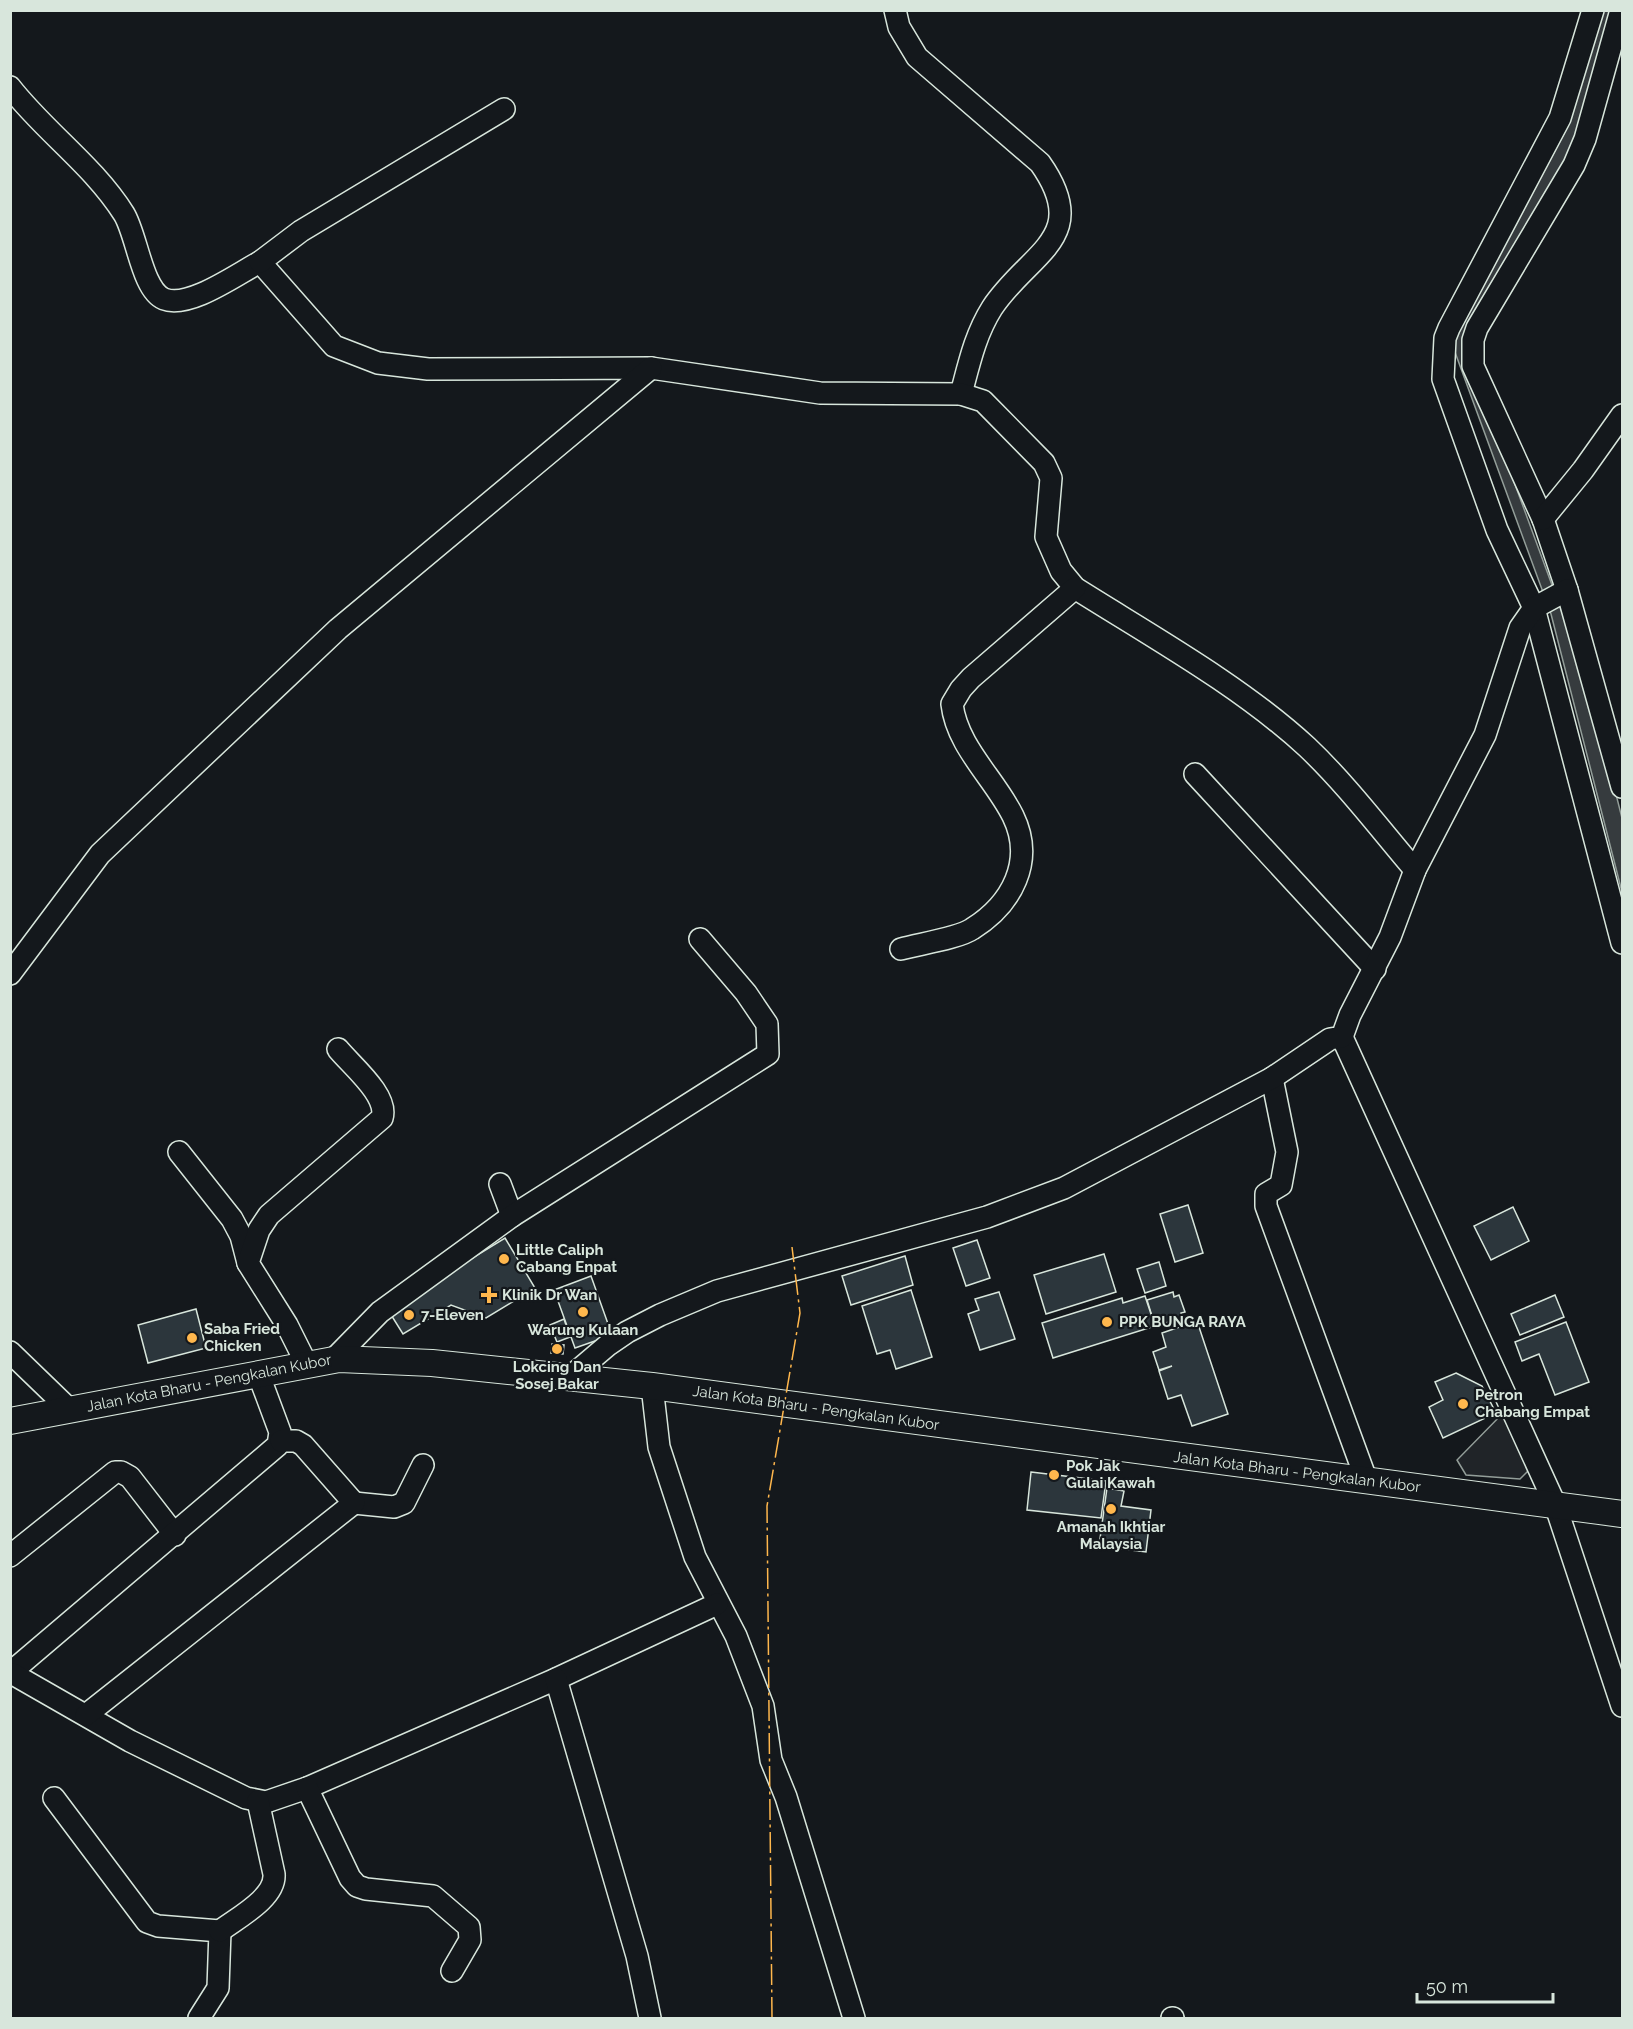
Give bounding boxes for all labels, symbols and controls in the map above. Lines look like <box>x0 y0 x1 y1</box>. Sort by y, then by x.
place label: Little Caliph Cabang Enpat <box>516 1241 617 1276</box>
marker: Little Caliph Cabang Enpat <box>497 1252 511 1266</box>
marker: Klinik Dr Wan <box>480 1286 498 1304</box>
place label: Klinik Dr Wan <box>502 1286 597 1304</box>
marker: Warung Kulaan <box>576 1305 590 1319</box>
place label: 7-Eleven <box>421 1306 484 1324</box>
marker: 7-Eleven <box>402 1308 416 1322</box>
place label: PPK BUNGA RAYA <box>1119 1313 1247 1331</box>
marker: PPK BUNGA RAYA <box>1100 1315 1114 1329</box>
place label: Saba Fried Chicken <box>204 1320 280 1355</box>
place label: Warung Kulaan <box>528 1321 638 1339</box>
marker: Saba Fried Chicken <box>185 1331 199 1345</box>
marker: Lokcing Dan Sosej Bakar <box>550 1342 564 1356</box>
street label: Jalan Kota Bharu - Pengkalan Kubor <box>85 1350 334 1416</box>
place label: Lokcing Dan Sosej Bakar <box>513 1358 601 1393</box>
street label: Jalan Kota Bharu - Pengkalan Kubor <box>692 1382 941 1434</box>
place label: Petron Chabang Empat <box>1475 1386 1590 1421</box>
marker: Petron Chabang Empat <box>1456 1397 1470 1411</box>
street label: Jalan Kota Bharu - Pengkalan Kubor <box>1172 1448 1422 1496</box>
place label: Pok Jak Gulai Kawah <box>1066 1457 1155 1492</box>
marker: Pok Jak Gulai Kawah <box>1047 1468 1061 1482</box>
marker: Amanah Ikhtiar Malaysia <box>1104 1502 1118 1516</box>
place label: Amanah Ikhtiar Malaysia <box>1057 1518 1166 1553</box>
scale bar <box>1417 1966 1554 2004</box>
text: 50 m <box>1426 1976 1468 1997</box>

